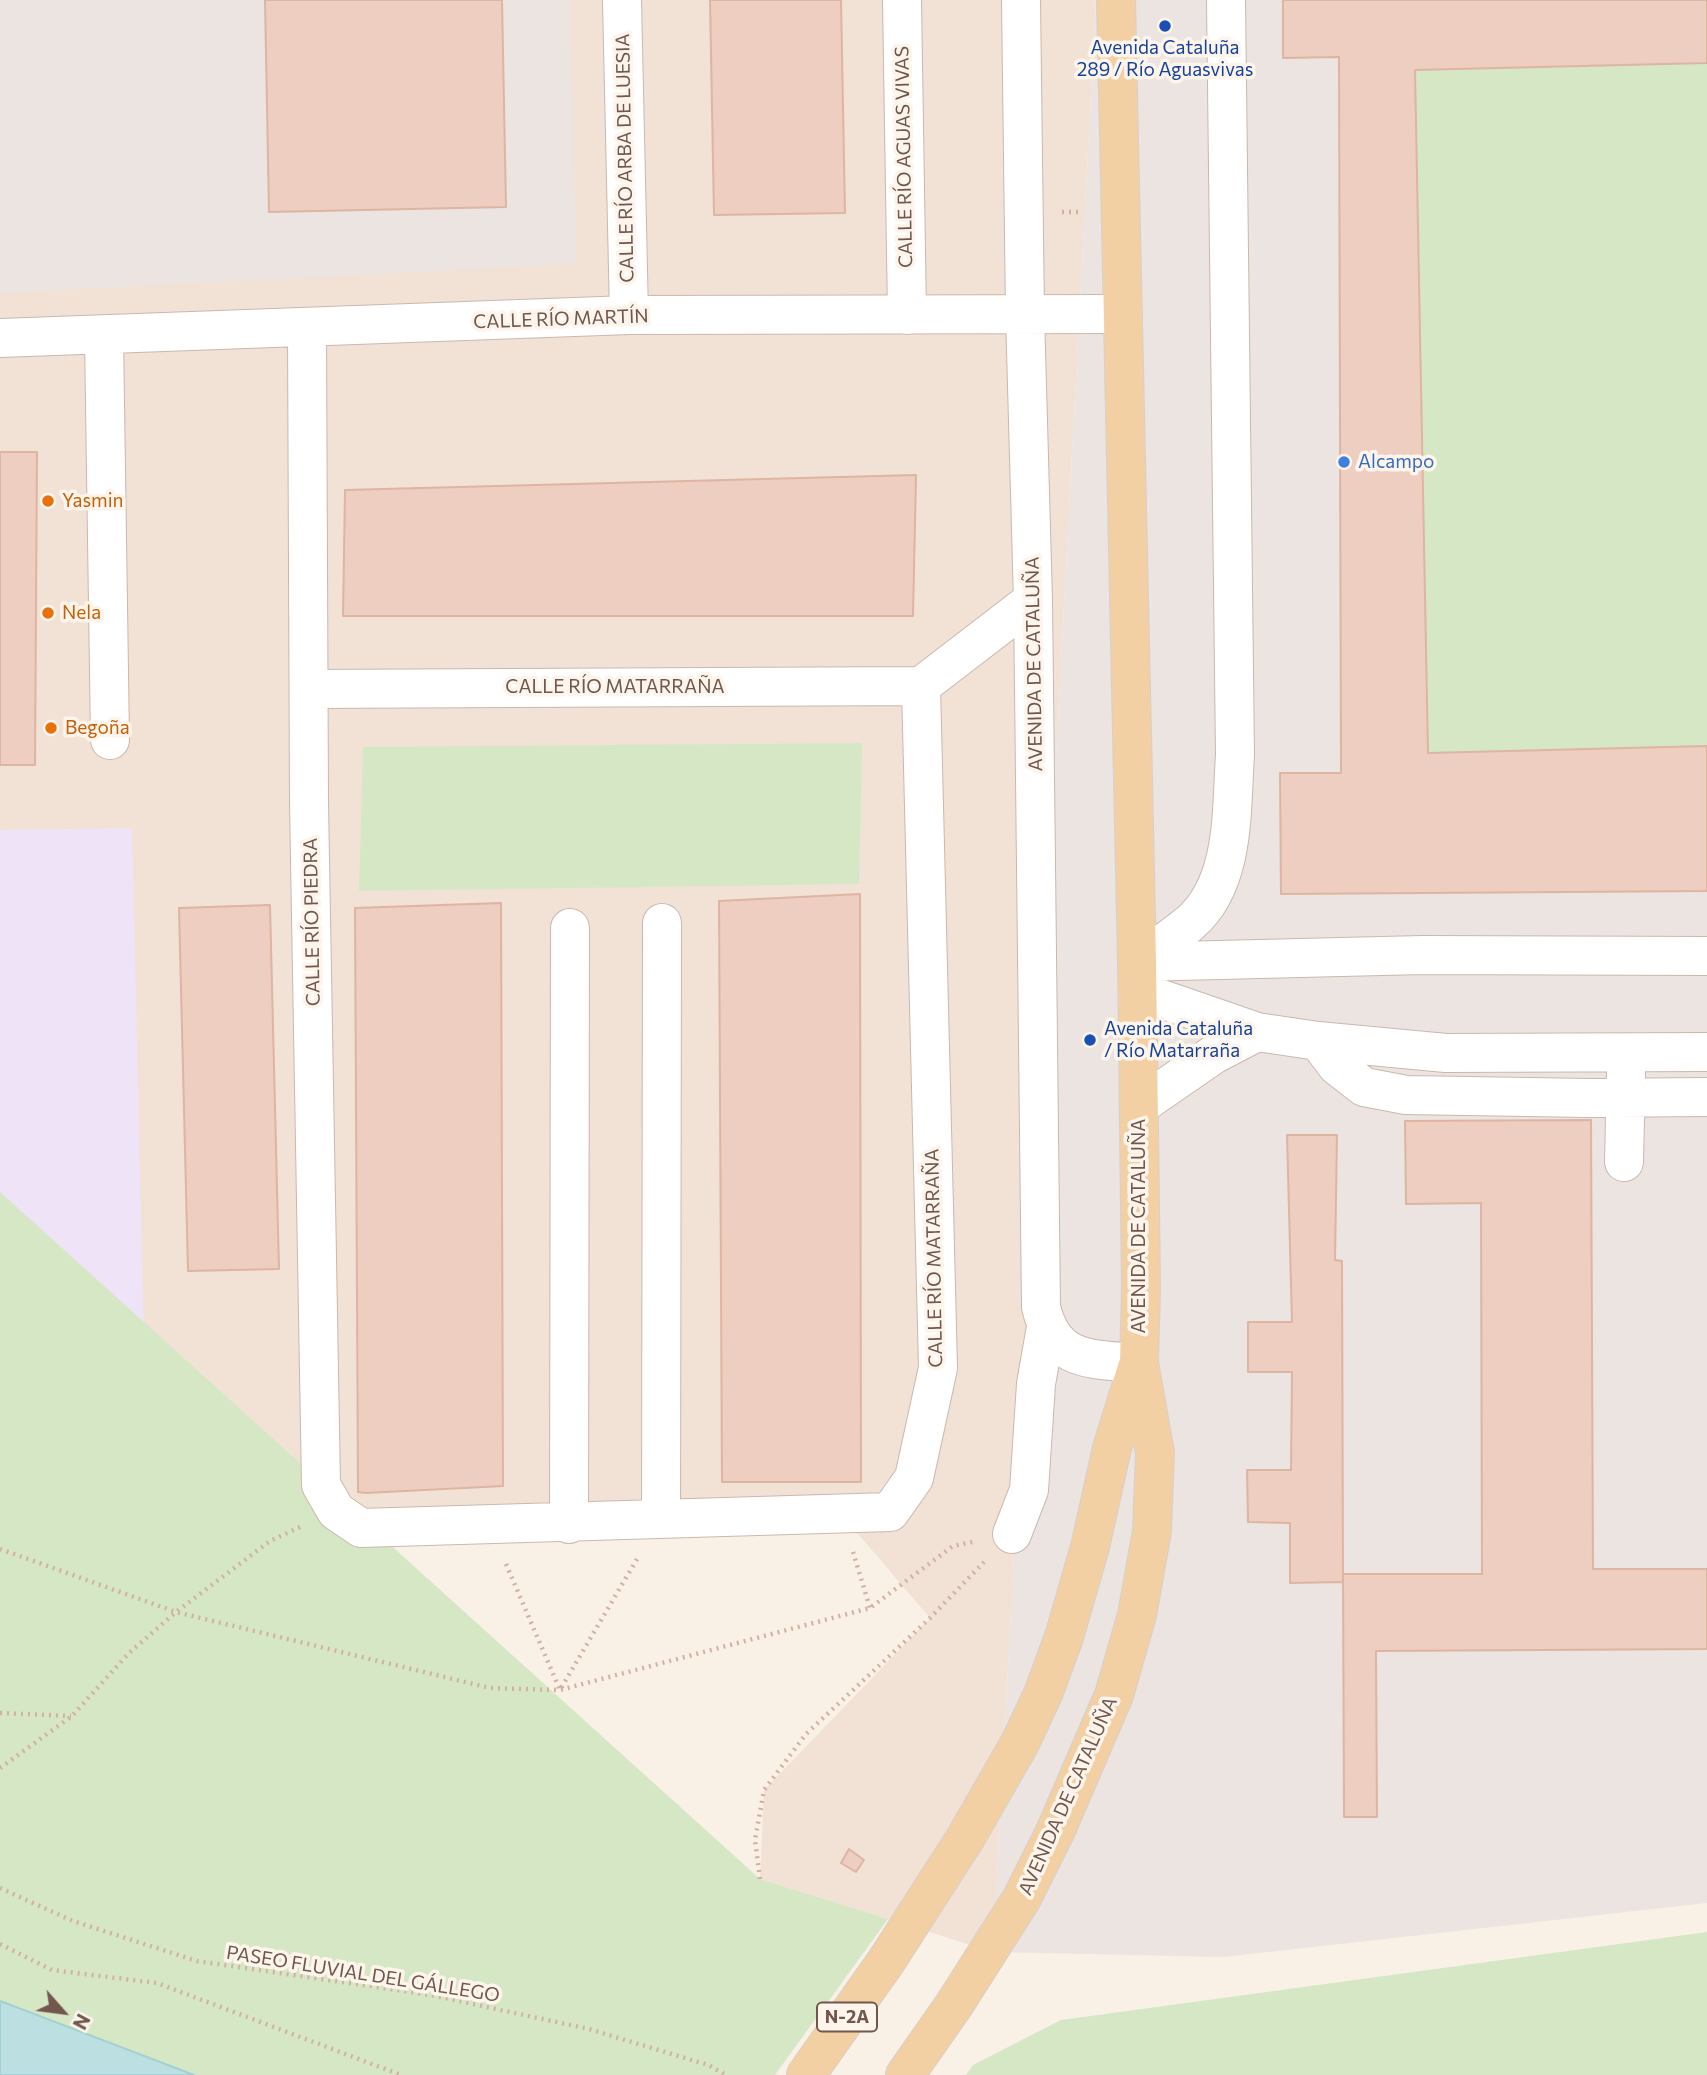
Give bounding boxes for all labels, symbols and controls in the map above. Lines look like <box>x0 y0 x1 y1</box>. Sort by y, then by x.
marker: Avenida Cataluña 289 / Río Aguasvivas <box>1157 18 1173 34</box>
street label: CALLE RÍO ARBA DE LUESIA <box>611 33 639 283</box>
place label: Avenida Cataluña 289 / Río Aguasvivas <box>1077 37 1253 81</box>
street label: CALLE RÍO AGUAS VIVAS <box>891 46 917 268</box>
street label: CALLE RÍO MARTÍN <box>473 305 649 333</box>
place label: Alcampo <box>1358 451 1434 473</box>
marker: Alcampo <box>1336 454 1352 470</box>
place label: Yasmin <box>62 490 123 512</box>
marker: Yasmin <box>40 493 56 509</box>
street label: AVENIDA DE CATALUÑA <box>1021 556 1047 772</box>
place label: Nela <box>62 602 101 624</box>
marker: Nela <box>40 605 56 621</box>
street label: CALLE RÍO MATARRAÑA <box>505 676 725 698</box>
place label: Begoña <box>65 717 130 739</box>
marker: Begoña <box>43 720 59 736</box>
street label: CALLE RÍO PIEDRA <box>299 838 325 1006</box>
place label: Avenida Cataluña / Río Matarraña <box>1104 1018 1253 1062</box>
marker: Avenida Cataluña / Río Matarraña <box>1082 1032 1098 1048</box>
street label: AVENIDA DE CATALUÑA <box>1128 1119 1150 1333</box>
street label: CALLE RÍO MATARRAÑA <box>921 1148 947 1368</box>
street label: AVENIDA DE CATALUÑA <box>1014 1693 1122 1899</box>
street label: PASEO FLUVIAL DEL GÁLLEGO <box>225 1941 501 2007</box>
north arrow <box>28 1977 98 2047</box>
road number: N-2A <box>817 2003 877 2032</box>
text: N <box>68 2010 95 2034</box>

